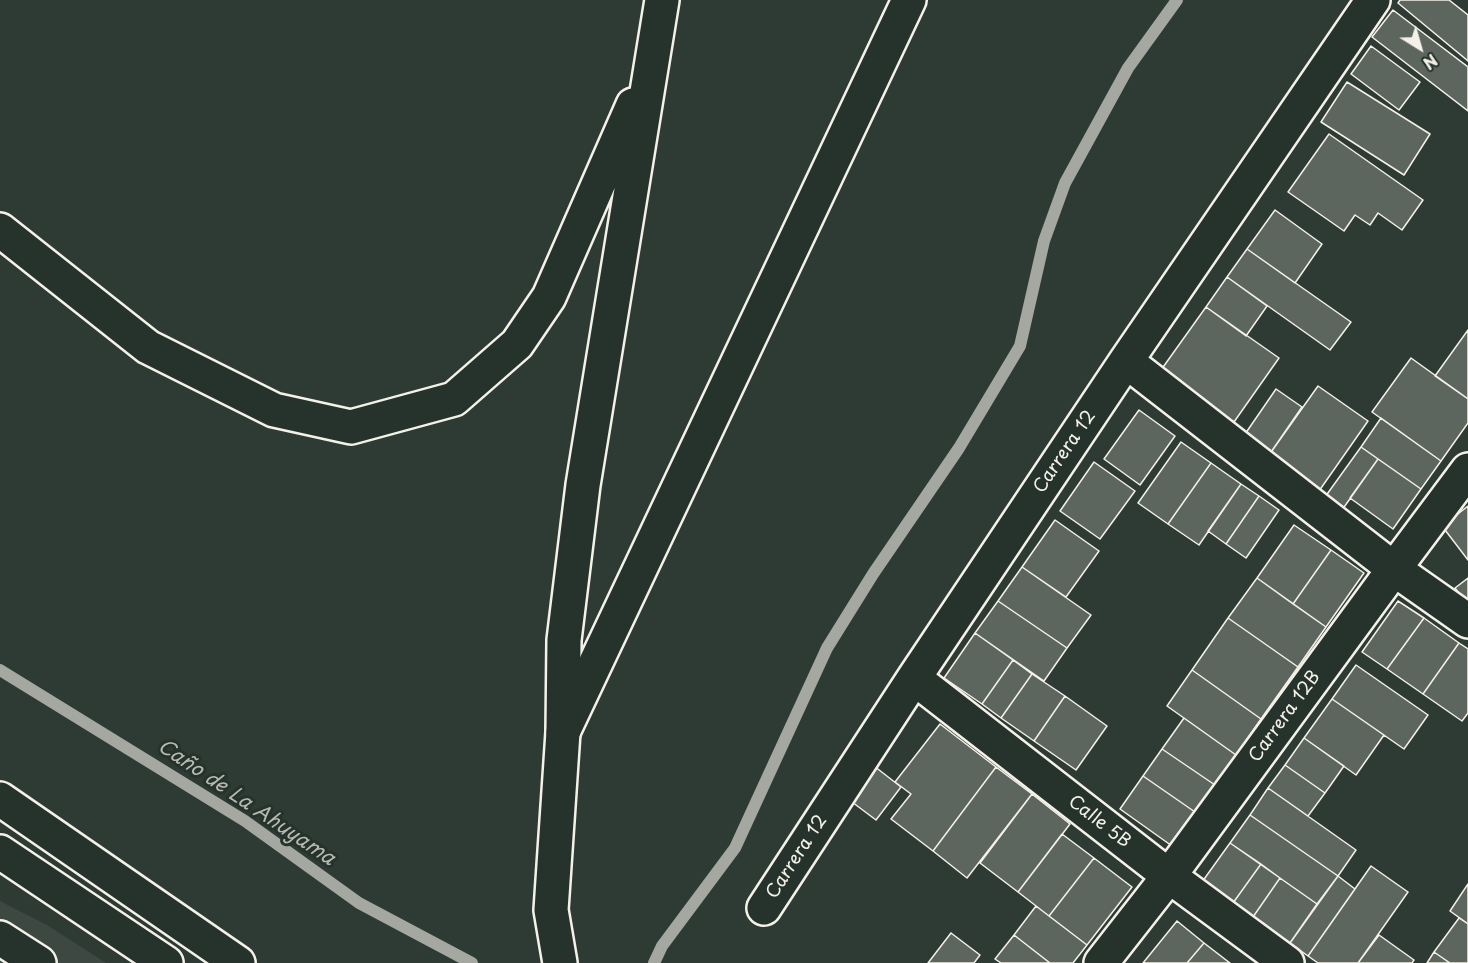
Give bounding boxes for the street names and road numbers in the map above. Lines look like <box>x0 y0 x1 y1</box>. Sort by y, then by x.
street label: Carrera 12 <box>1029 406 1101 498</box>
street label: Carrera 12B <box>1245 667 1325 767</box>
street label: Calle 5B <box>1064 791 1134 853</box>
street label: Carrera 12 <box>762 811 832 903</box>

